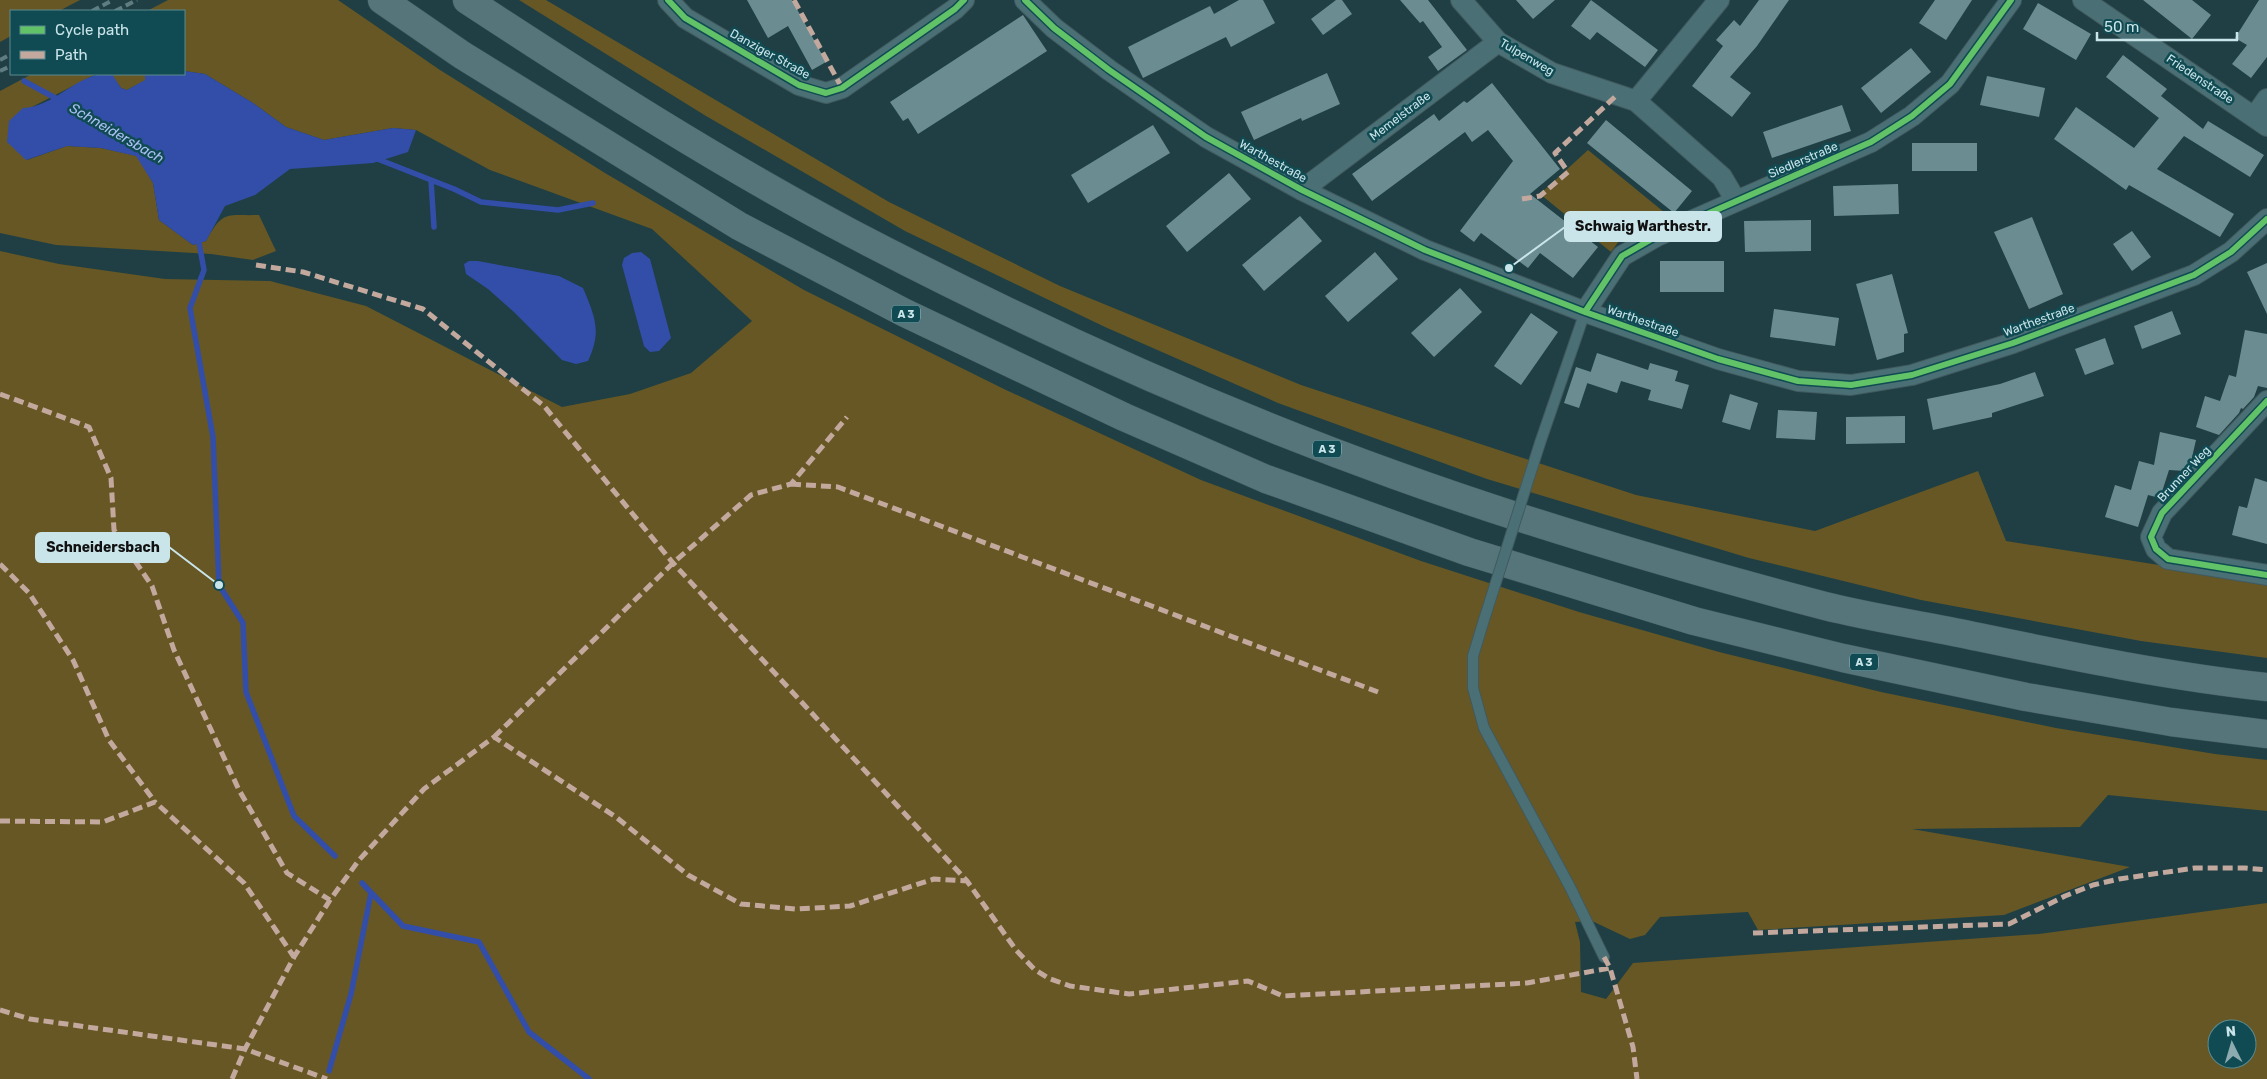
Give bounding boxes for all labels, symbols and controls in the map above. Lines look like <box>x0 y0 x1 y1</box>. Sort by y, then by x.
legend <box>10 10 185 75</box>
scale bar <box>2097 10 2237 42</box>
text: 50 m <box>2104 18 2139 36</box>
text: Cycle path <box>55 21 129 39</box>
street label: Danziger Straße <box>728 26 813 82</box>
street label: Tulpenweg <box>1497 36 1557 78</box>
text: Path <box>55 46 88 64</box>
street label: Friedenstraße <box>2164 51 2236 107</box>
street label: Memelstraße <box>1367 89 1433 143</box>
water label: Schneidersbach <box>67 100 167 167</box>
street label: Warthestraße <box>1237 137 1309 185</box>
street label: Siedlerstraße <box>1766 139 1840 181</box>
callout: Schwaig Warthestr. <box>1565 212 1721 241</box>
text: Schwaig Warthestr. <box>1575 218 1711 235</box>
street label: Warthestraße <box>2001 301 2077 339</box>
street label: Warthestraße <box>1605 302 1681 340</box>
road number: A 3 <box>892 306 920 322</box>
road number: A 3 <box>1313 440 1341 458</box>
street label: Brunner Weg <box>2155 443 2213 505</box>
callout: Schneidersbach <box>36 533 169 562</box>
text: Schneidersbach <box>46 539 160 556</box>
road number: A 3 <box>1850 654 1878 670</box>
north arrow <box>2207 1019 2257 1069</box>
text: N <box>2225 1023 2237 1040</box>

